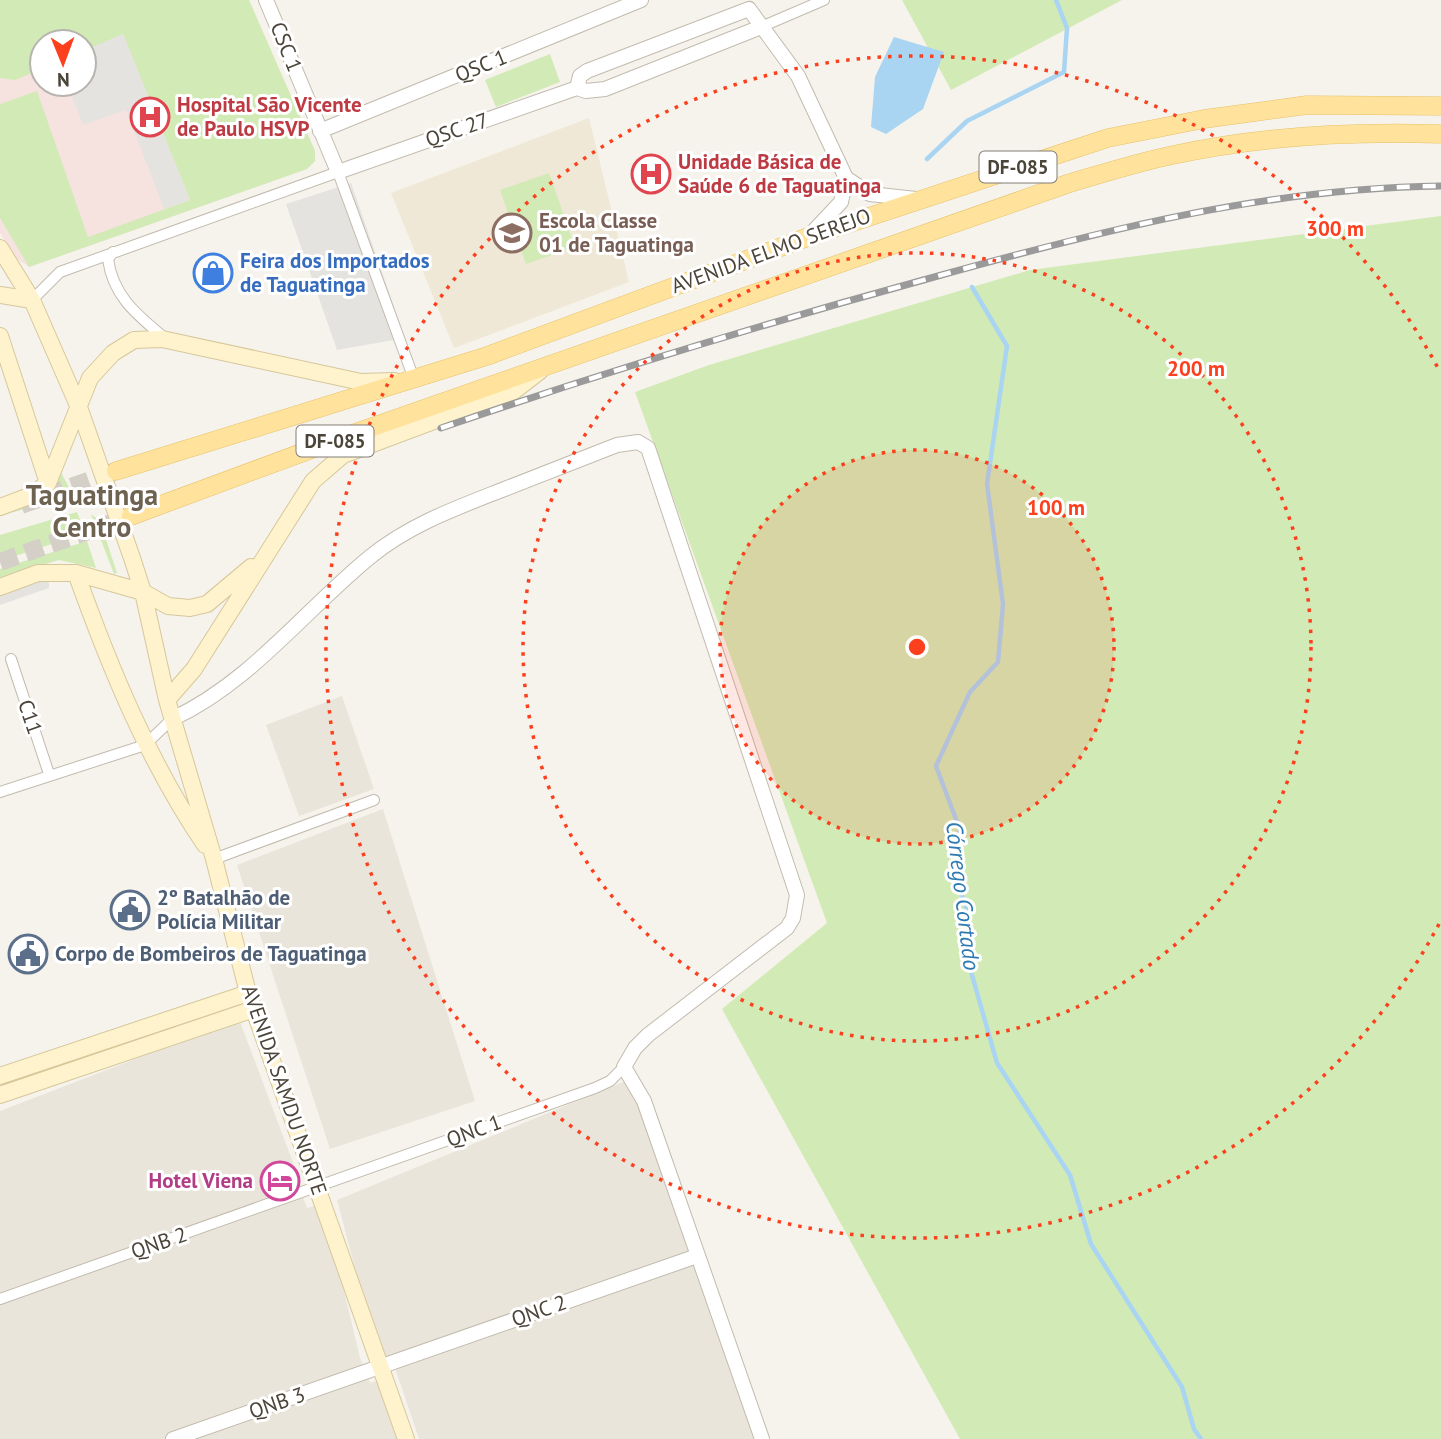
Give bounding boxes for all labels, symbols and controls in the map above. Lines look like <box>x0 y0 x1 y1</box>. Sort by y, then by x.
street label: CSC 1 <box>264 18 309 76</box>
north arrow <box>28 28 98 98</box>
street label: QSC 1 <box>451 43 511 88</box>
text: N <box>57 68 70 92</box>
place label: Hospital São Vicente de Paulo HSVP <box>177 91 362 142</box>
hospital icon: Hospital São Vicente de Paulo HSVP <box>129 96 171 138</box>
street label: QSC 27 <box>422 106 492 153</box>
place label: Unidade Básica de Saúde 6 de Taguatinga <box>678 148 881 199</box>
road number: DF-085 <box>979 152 1056 182</box>
hospital icon: Unidade Básica de Saúde 6 de Taguatinga <box>630 153 672 195</box>
street label: AVENIDA ELMO SEREJO <box>667 202 874 299</box>
place label: Escola Classe 01 de Taguatinga <box>539 207 694 258</box>
school or university icon: Escola Classe 01 de Taguatinga <box>491 212 533 254</box>
text: 300 m <box>1306 215 1364 242</box>
place label: Feira dos Importados de Taguatinga <box>240 247 430 298</box>
shop icon: Feira dos Importados de Taguatinga <box>192 252 234 294</box>
text: 200 m <box>1167 355 1225 382</box>
road number: DF-085 <box>296 426 374 456</box>
district label: Taguatinga Centro <box>26 476 158 545</box>
text: 100 m <box>1027 494 1085 521</box>
centre of rings <box>905 635 929 659</box>
street label: C11 <box>12 696 49 738</box>
water label: Córrego Cortado <box>940 820 987 972</box>
place label: 2º Batalhão de Polícia Militar <box>157 884 290 935</box>
public building icon: 2º Batalhão de Polícia Militar <box>109 889 151 931</box>
public building icon: Corpo de Bombeiros de Taguatinga <box>7 933 49 975</box>
place label: Corpo de Bombeiros de Taguatinga <box>55 940 367 967</box>
street label: AVENIDA SAMDU NORTE <box>236 981 333 1199</box>
street label: QNC 1 <box>443 1108 505 1153</box>
hotel icon: Hotel Viena <box>259 1160 301 1202</box>
place label: Hotel Viena <box>148 1167 253 1194</box>
street label: QNB 2 <box>127 1220 191 1265</box>
street label: QNC 2 <box>508 1289 570 1333</box>
street label: QNB 3 <box>245 1380 309 1425</box>

